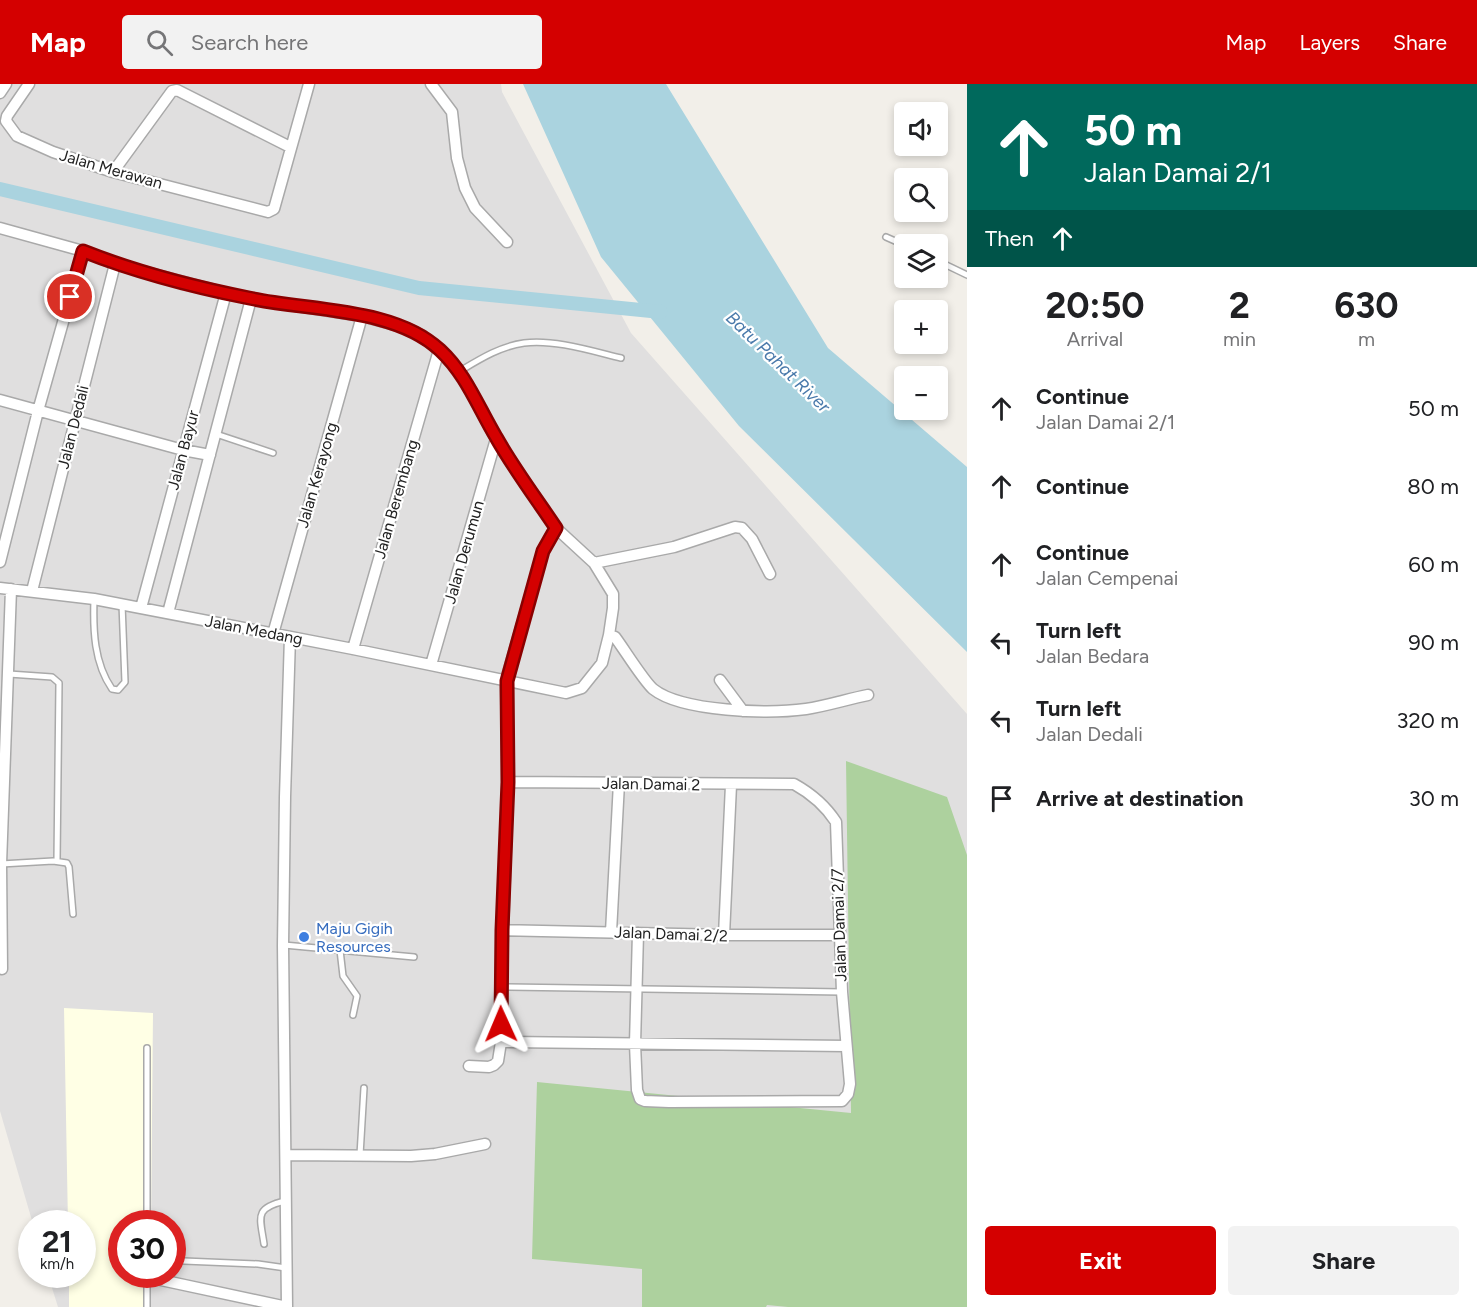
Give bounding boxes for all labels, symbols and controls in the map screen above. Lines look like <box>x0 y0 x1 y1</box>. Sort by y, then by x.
search box <box>122 15 542 69</box>
text: Map <box>30 25 86 59</box>
icon: search <box>143 26 176 59</box>
text: Search here <box>191 29 308 56</box>
text: Map <box>1226 30 1266 55</box>
text: Layers <box>1299 30 1360 55</box>
text: Share <box>1393 30 1447 55</box>
map controls <box>894 102 948 420</box>
button: sound <box>894 102 948 156</box>
text: 50 m <box>1084 105 1182 156</box>
icon: ahead <box>985 108 1063 186</box>
street label: Jalan Merawan <box>57 145 165 193</box>
text: Jalan Damai 2/1 <box>1084 156 1272 189</box>
button: search <box>894 168 948 222</box>
icon: ahead <box>1046 222 1079 255</box>
text: Then <box>985 225 1034 252</box>
button: layers <box>894 234 948 288</box>
pin <box>44 271 95 322</box>
icon: arrive <box>53 280 86 313</box>
text: 20:50 <box>1045 284 1145 327</box>
text: 2 <box>1229 284 1250 327</box>
text: 630 <box>1334 284 1399 327</box>
button: + <box>894 300 948 354</box>
water label: Batu Pahat River <box>721 307 835 418</box>
text: Arrival <box>1067 327 1123 351</box>
text: min <box>1223 327 1256 351</box>
text: m <box>1358 327 1375 351</box>
button: − <box>894 366 948 420</box>
street label: Jalan Dedali <box>53 383 93 471</box>
text: Continue <box>1036 383 1129 410</box>
icon: ahead <box>985 392 1018 425</box>
text: 50 m <box>1408 395 1459 422</box>
street label: Jalan Bayur <box>163 408 203 492</box>
text: Jalan Damai 2/1 <box>1036 410 1175 434</box>
street label: Jalan Kerayong <box>293 420 341 530</box>
street label: Jalan Berembang <box>370 437 422 561</box>
icon: ahead <box>985 470 1018 503</box>
text: Continue <box>1036 473 1129 500</box>
text: 80 m <box>1407 473 1459 500</box>
street label: Jalan Derumun <box>440 498 488 606</box>
text: Continue <box>1036 539 1129 566</box>
icon: ahead <box>985 548 1018 581</box>
text: 60 m <box>1408 551 1459 578</box>
text: Jalan Cempenai <box>1036 566 1178 590</box>
street label: Jalan Medang <box>204 611 304 649</box>
text: Turn left <box>1036 617 1122 644</box>
icon: left <box>985 626 1018 659</box>
text: 90 m <box>1408 629 1459 656</box>
text: Jalan Bedara <box>1036 644 1149 668</box>
text: Turn left <box>1036 695 1122 722</box>
icon: left <box>985 704 1018 737</box>
text: 320 m <box>1396 707 1459 734</box>
text: Jalan Dedali <box>1036 722 1143 746</box>
street label: Jalan Damai 2 <box>602 774 700 794</box>
icon: arrive <box>985 782 1018 815</box>
text: Arrive at destination <box>1036 785 1244 812</box>
text: 30 m <box>1409 785 1459 812</box>
street label: Jalan Damai 2/7 <box>828 868 850 982</box>
place label: Maju Gigih Resources <box>316 919 393 956</box>
street label: Jalan Damai 2/2 <box>614 923 728 945</box>
marker: Maju Gigih Resources <box>297 930 311 944</box>
position arrow <box>469 992 533 1056</box>
speed limit sign: 30 <box>108 1210 186 1288</box>
text: 21 <box>42 1223 72 1260</box>
button: Exit <box>985 1226 1216 1295</box>
button: Share <box>1228 1226 1459 1295</box>
text: km/h <box>40 1255 74 1273</box>

